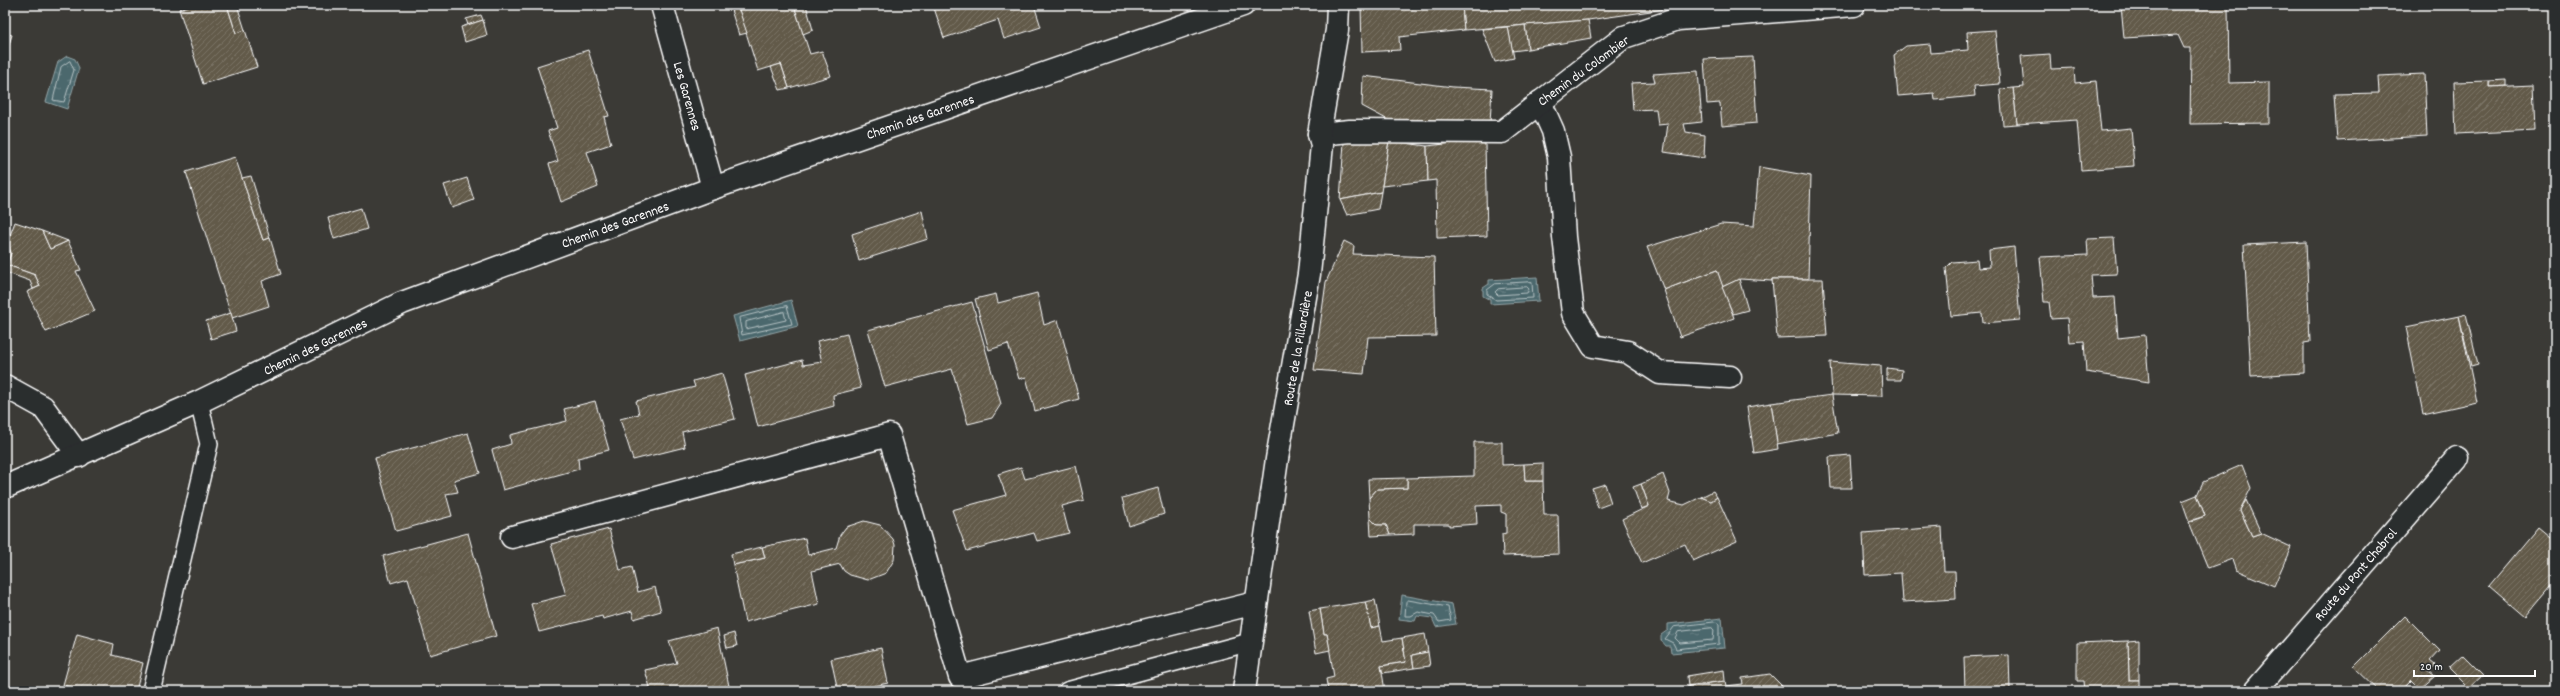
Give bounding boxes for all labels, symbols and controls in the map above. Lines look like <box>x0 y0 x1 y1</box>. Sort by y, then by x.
street label: Chemin du Colombier <box>1534 31 1635 112</box>
street label: Les Garennes <box>667 60 705 134</box>
street label: Chemin des Garennes <box>864 90 977 146</box>
street label: Chemin des Garennes <box>559 197 672 255</box>
street label: Route de la Pillardière <box>1279 289 1319 407</box>
street label: Chemin des Garennes <box>261 314 371 382</box>
street label: Route du Pont Chabrol <box>2310 524 2403 626</box>
scale bar <box>2414 652 2535 678</box>
text: 20 m <box>2420 659 2443 676</box>

